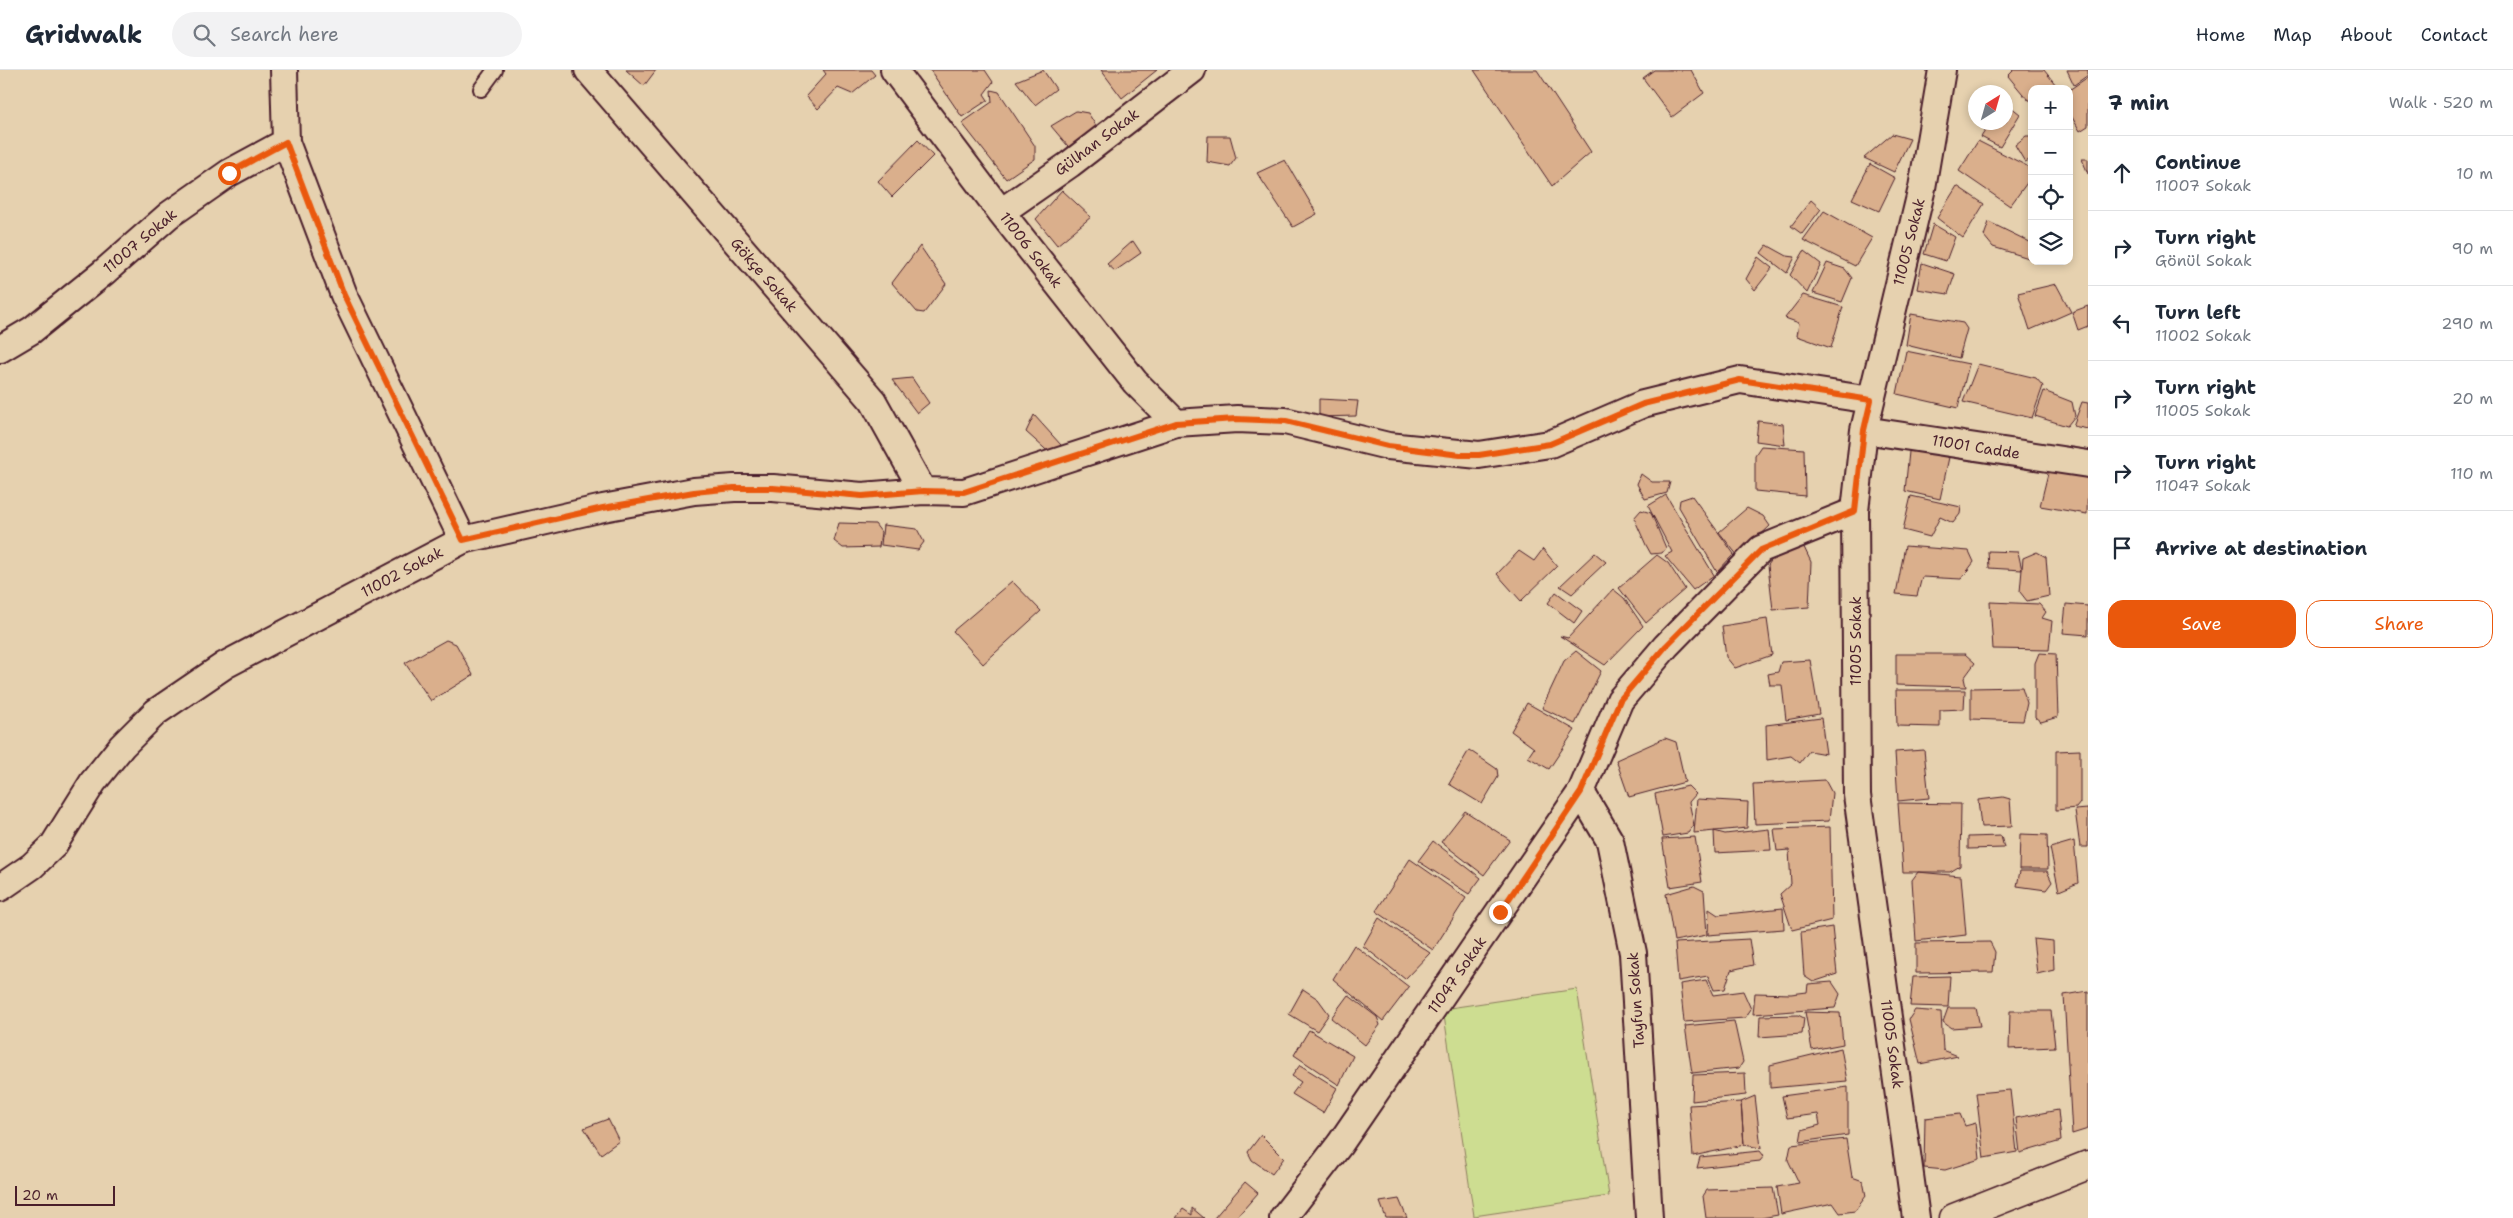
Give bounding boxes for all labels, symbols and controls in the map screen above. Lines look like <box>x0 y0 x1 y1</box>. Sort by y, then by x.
search box <box>172 12 522 57</box>
text: Gridwalk <box>25 19 142 51</box>
icon: search <box>190 21 218 49</box>
text: Search here <box>230 22 339 47</box>
text: Home <box>2196 23 2245 47</box>
text: Map <box>2273 23 2312 47</box>
text: About <box>2340 23 2393 47</box>
text: Contact <box>2421 23 2488 47</box>
north arrow <box>1968 85 2013 130</box>
map controls <box>2028 85 2073 265</box>
button: + <box>2028 85 2073 130</box>
text: 7 min <box>2108 89 2169 117</box>
text: Walk · 520 m <box>2389 92 2493 113</box>
street label: Gülhan Sokak <box>1051 104 1143 180</box>
button: − <box>2028 130 2073 175</box>
text: Continue <box>2155 150 2241 175</box>
icon: ahead <box>2108 159 2136 187</box>
route start <box>218 162 241 185</box>
text: 10 m <box>2456 163 2493 184</box>
button: locate <box>2028 175 2073 220</box>
text: 11007 Sokak <box>2155 175 2252 196</box>
street label: 11005 Sokak <box>1888 196 1930 288</box>
street label: 11007 Sokak <box>99 204 181 278</box>
street label: 11006 Sokak <box>995 208 1067 292</box>
button: layers <box>2028 220 2073 265</box>
text: Turn right <box>2155 225 2256 250</box>
street label: Gökçe Sokak <box>726 234 802 316</box>
icon: right <box>2108 234 2136 262</box>
text: 90 m <box>2452 238 2493 259</box>
text: Gönül Sokak <box>2155 250 2252 271</box>
text: Turn left <box>2155 300 2241 325</box>
icon: left <box>2108 309 2136 337</box>
text: 290 m <box>2441 313 2493 334</box>
text: 11002 Sokak <box>2155 325 2251 346</box>
text: Turn right <box>2155 375 2256 400</box>
icon: right <box>2108 384 2136 412</box>
text: 20 m <box>2452 388 2493 409</box>
text: 11005 Sokak <box>2155 400 2251 421</box>
street label: 11001 Cadde <box>1931 430 2021 464</box>
text: Turn right <box>2155 450 2256 475</box>
icon: right <box>2108 459 2136 487</box>
text: 110 m <box>2450 463 2493 484</box>
text: 11047 Sokak <box>2155 475 2251 496</box>
icon: arrive <box>2108 534 2136 562</box>
text: Arrive at destination <box>2155 536 2367 561</box>
street label: 11002 Sokak <box>357 542 447 602</box>
street label: 11005 Sokak <box>1846 596 1866 686</box>
button: Save <box>2108 600 2296 648</box>
button: Share <box>2306 600 2493 648</box>
route end <box>1489 901 1512 924</box>
street label: 11047 Sokak <box>1423 932 1491 1018</box>
street label: Tayfun Sokak <box>1623 951 1649 1049</box>
street label: 11005 Sokak <box>1876 998 1908 1090</box>
scale bar <box>15 1183 115 1206</box>
text: 20 m <box>22 1186 58 1204</box>

